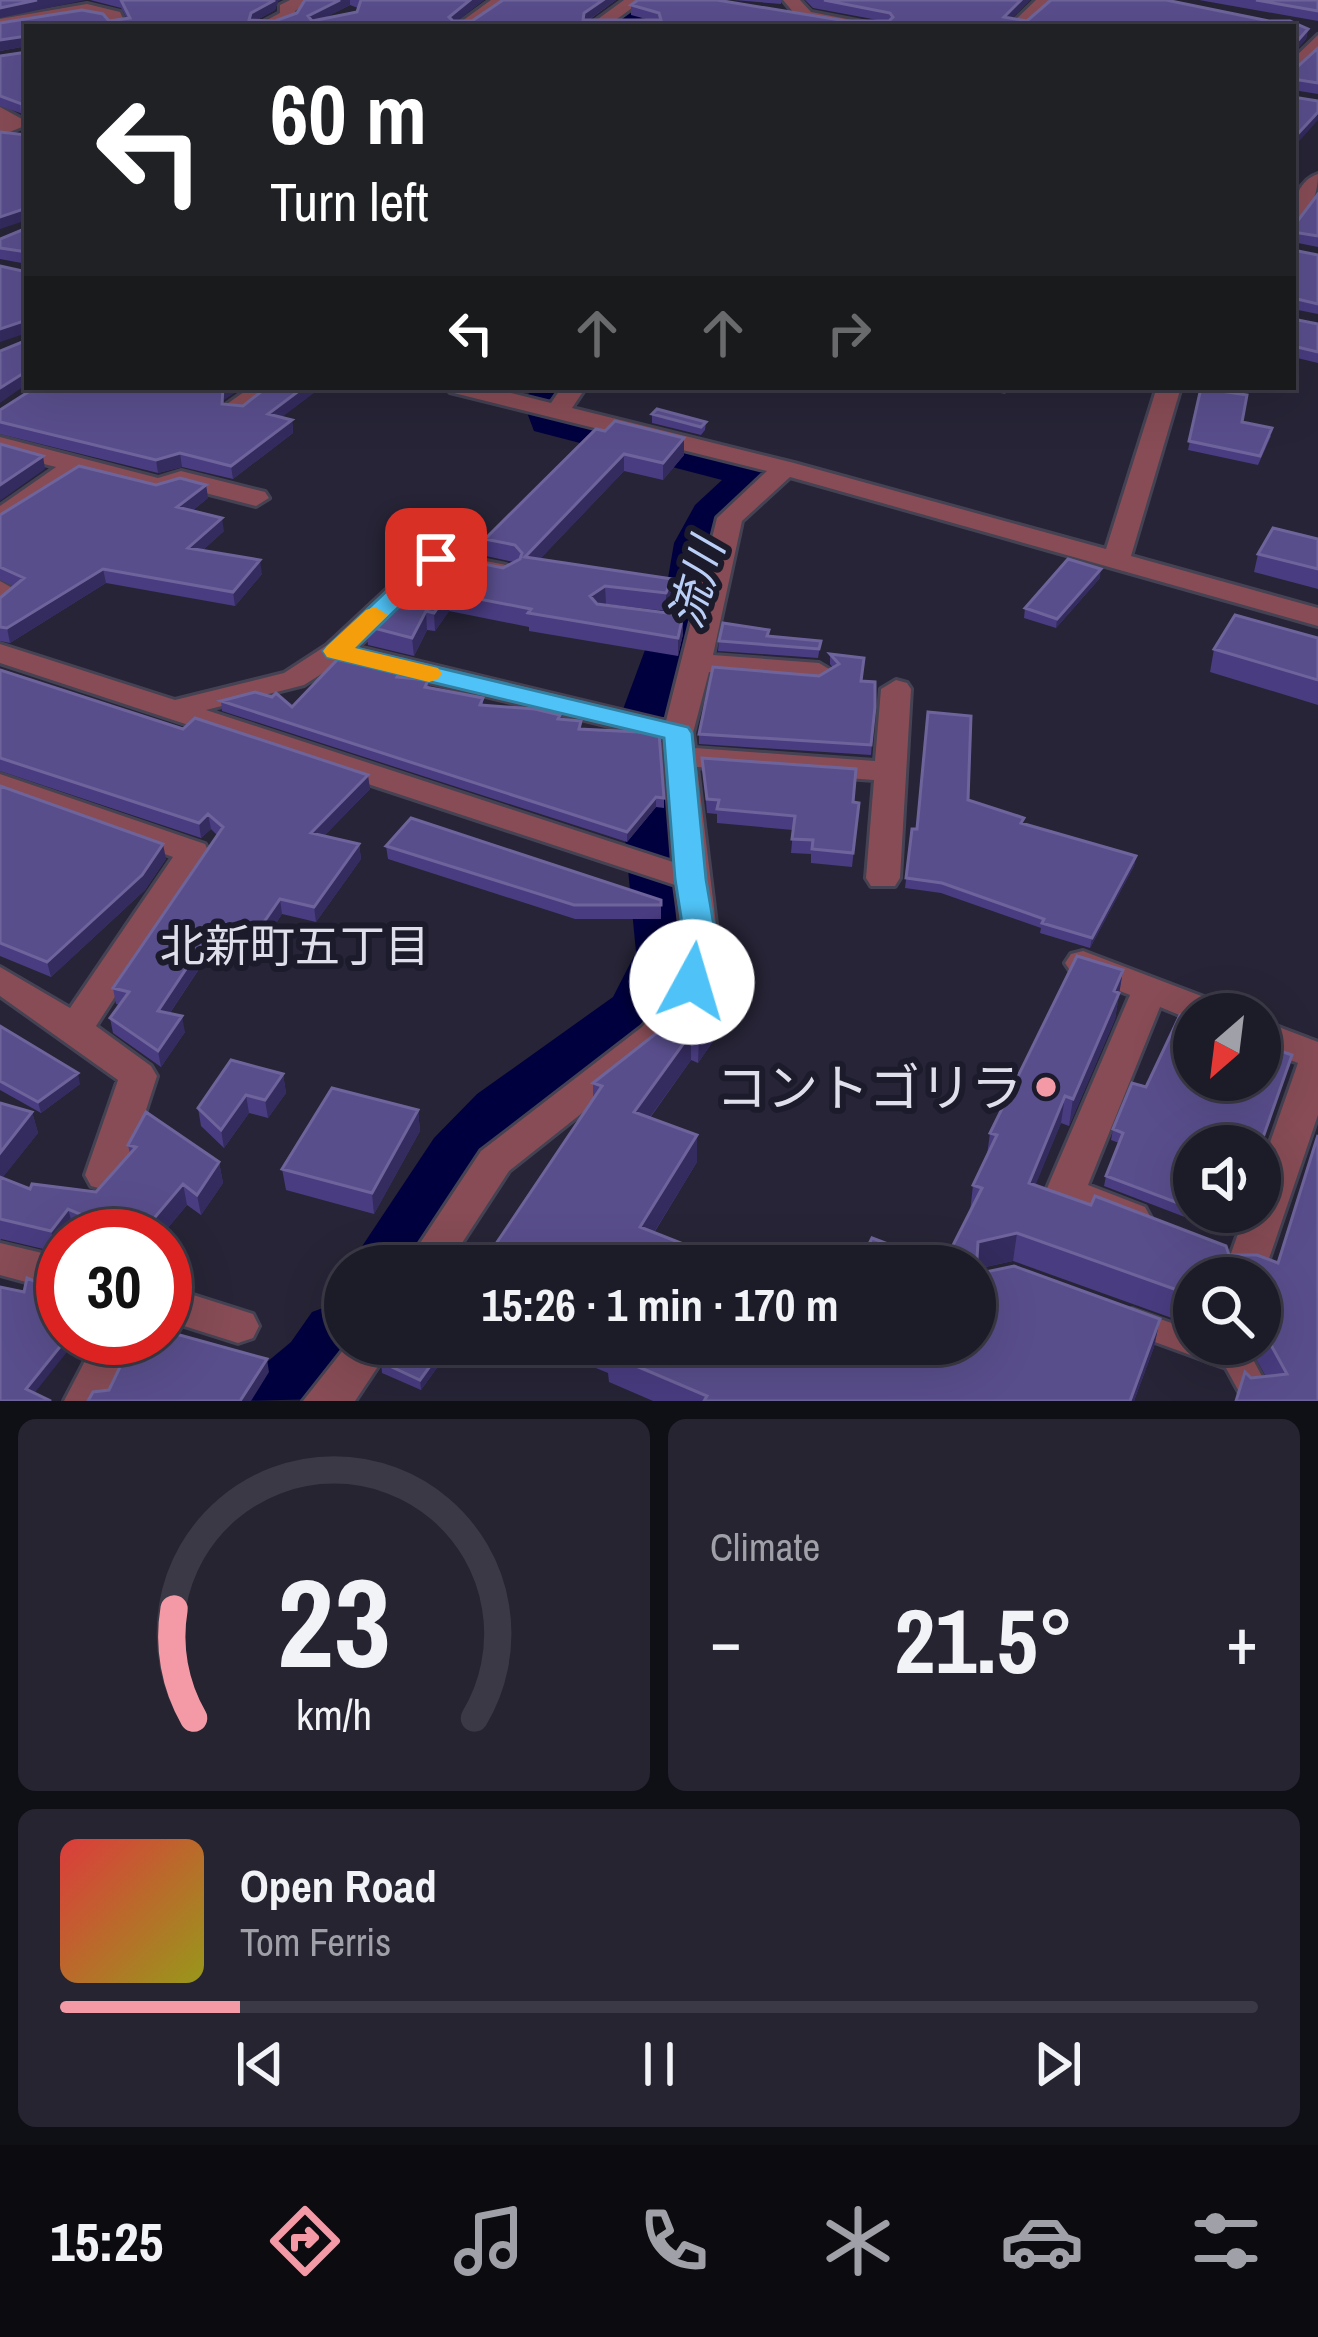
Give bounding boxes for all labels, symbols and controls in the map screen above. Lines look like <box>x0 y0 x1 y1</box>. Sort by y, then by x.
text: 60 m <box>270 57 427 170</box>
icon: left <box>72 72 228 228</box>
text: Turn left <box>270 165 429 238</box>
icon: left <box>438 300 504 366</box>
icon: ahead <box>564 300 630 366</box>
icon: ahead <box>690 300 756 366</box>
icon: right <box>816 300 882 366</box>
pin <box>385 508 487 610</box>
icon: arrive <box>403 526 469 592</box>
water label: 流川 <box>654 527 739 635</box>
district label: 北新町五丁目 <box>160 915 430 976</box>
position arrow <box>629 919 755 1045</box>
north arrow <box>1173 993 1281 1101</box>
map controls <box>1173 993 1281 1365</box>
place label: コントゴリラ <box>716 1053 1022 1122</box>
marker: コントゴリラ <box>1033 1074 1059 1100</box>
button: sound <box>1173 1125 1281 1233</box>
speed limit sign: 30 <box>36 1209 192 1365</box>
button: search <box>1173 1257 1281 1365</box>
text: 15:26 · 1 min · 170 m <box>482 1274 838 1335</box>
text: Climate <box>710 1521 820 1573</box>
text: 23 <box>277 1538 391 1706</box>
text: 21.5° <box>894 1580 1074 1701</box>
text: − <box>710 1596 742 1685</box>
text: + <box>1226 1596 1258 1685</box>
text: km/h <box>296 1686 372 1743</box>
text: Open Road <box>240 1855 437 1916</box>
text: Tom Ferris <box>240 1916 391 1968</box>
icon: previous <box>227 2031 293 2097</box>
icon: pause <box>626 2031 692 2097</box>
icon: next <box>1025 2031 1091 2097</box>
icon: directions <box>263 2199 347 2283</box>
icon: music <box>447 2199 531 2283</box>
icon: phone <box>632 2199 716 2283</box>
icon: climate <box>816 2199 900 2283</box>
icon: car <box>1000 2199 1084 2283</box>
icon: filters <box>1184 2199 1268 2283</box>
text: 15:25 <box>50 2205 163 2278</box>

